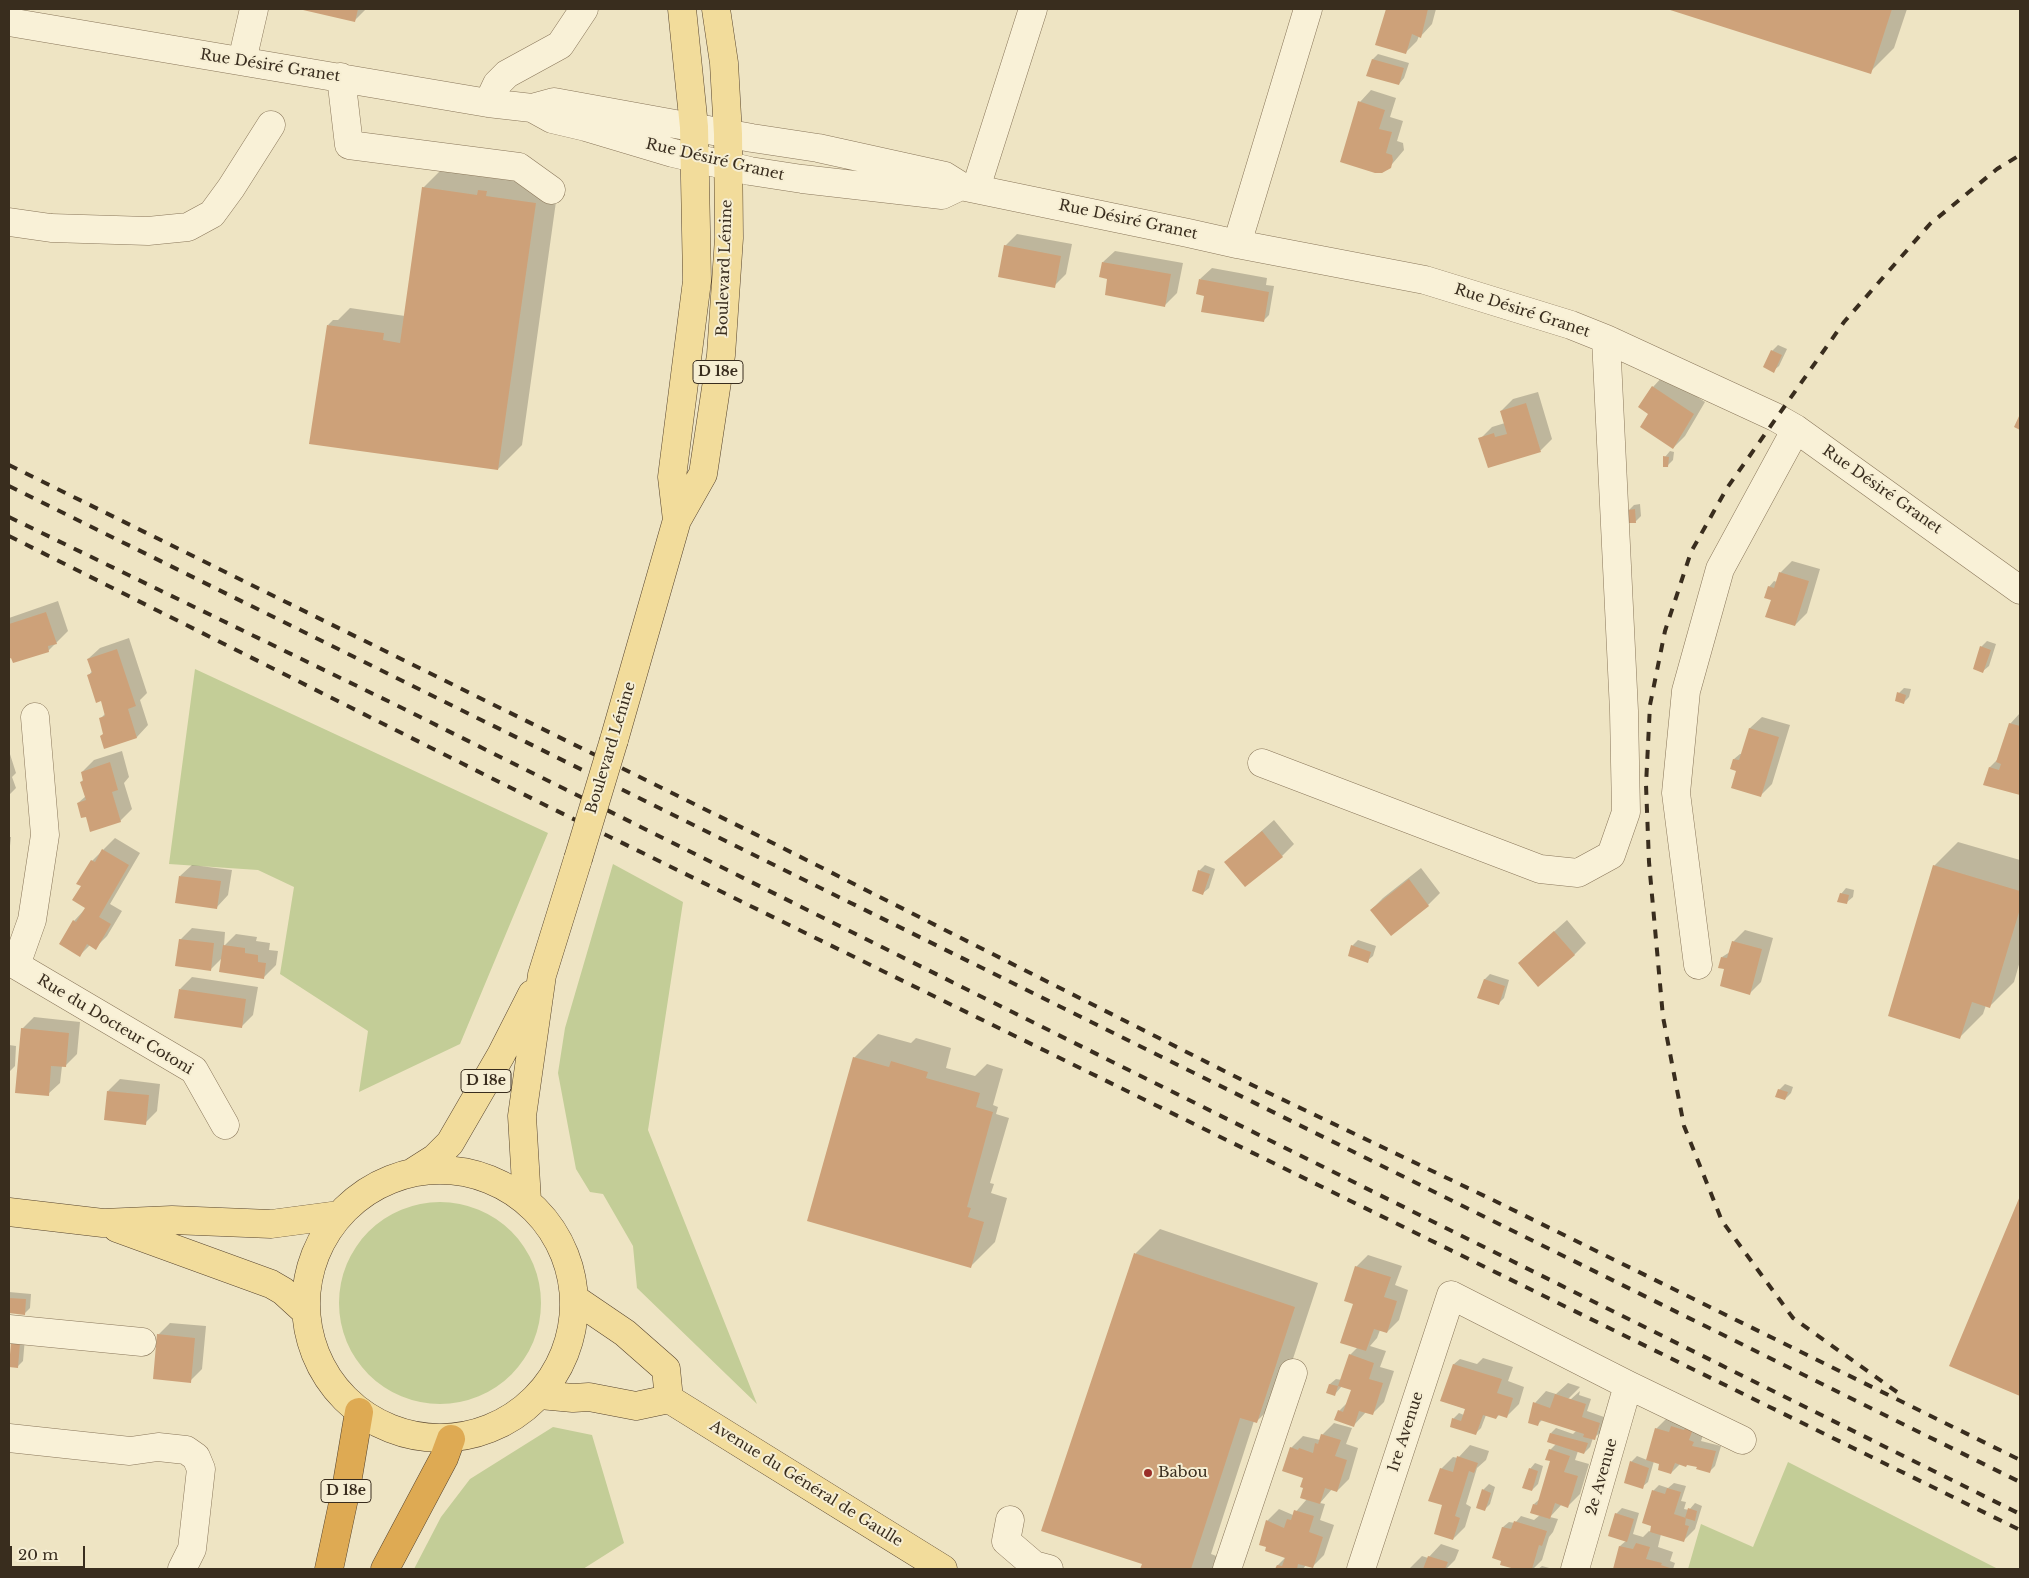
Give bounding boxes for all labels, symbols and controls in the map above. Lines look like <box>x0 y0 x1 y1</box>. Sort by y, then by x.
street label: Rue Désiré Granet <box>199 46 341 86</box>
street label: Rue Désiré Granet <box>644 135 786 185</box>
street label: Rue Désiré Granet <box>1057 196 1199 244</box>
street label: Boulevard Lénine <box>714 199 736 337</box>
street label: Rue Désiré Granet <box>1452 281 1592 341</box>
road number: D 18e <box>693 361 743 384</box>
street label: Rue Désiré Granet <box>1819 442 1945 538</box>
street label: Boulevard Lénine <box>582 680 640 816</box>
street label: Rue du Docteur Cotoni <box>34 971 196 1079</box>
road number: D 18e <box>461 1070 511 1092</box>
street label: 1re Avenue <box>1385 1389 1427 1475</box>
street label: Avenue du Général de Gaulle <box>706 1417 906 1551</box>
street label: 2e Avenue <box>1582 1436 1622 1518</box>
place label: Babou <box>1158 1464 1207 1482</box>
marker: Babou <box>1142 1467 1154 1479</box>
road number: D 18e <box>321 1480 371 1502</box>
scale bar <box>12 1536 88 1568</box>
text: 20 m <box>18 1545 58 1564</box>

